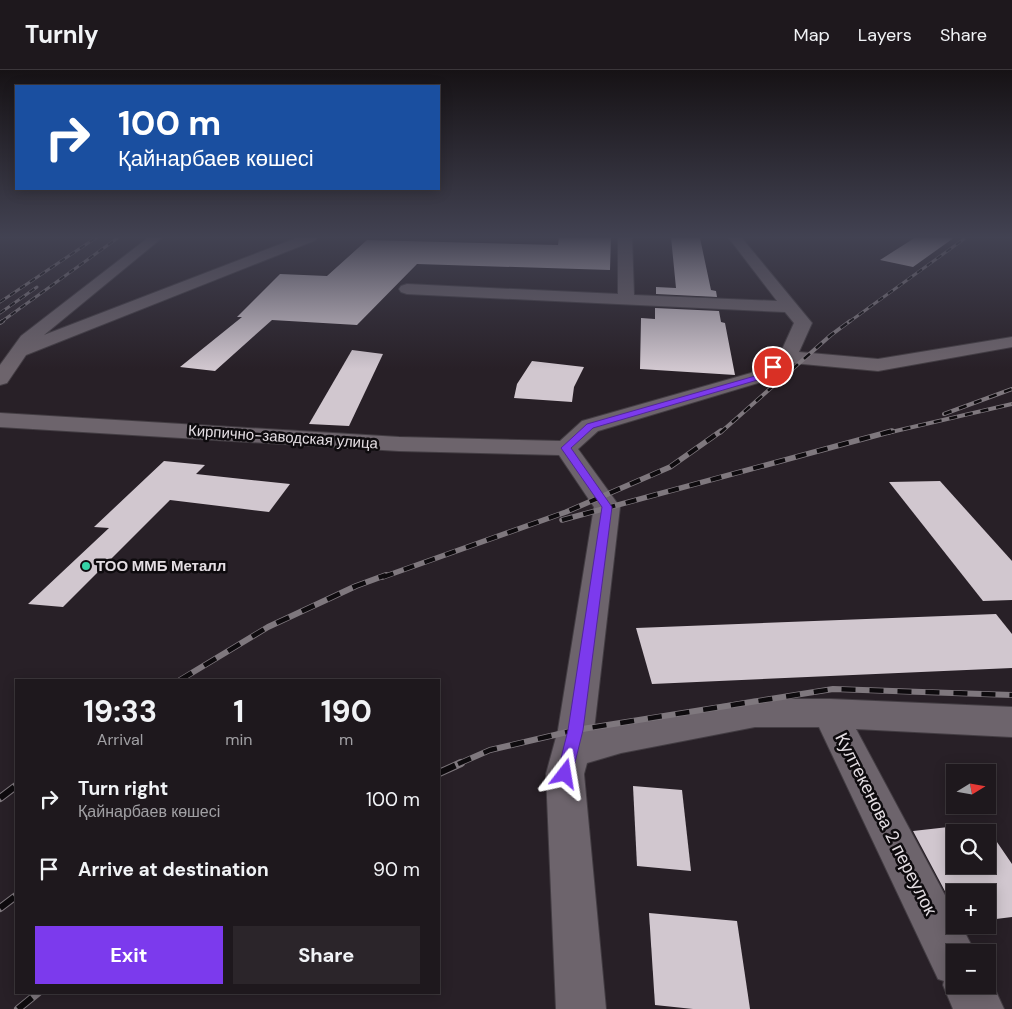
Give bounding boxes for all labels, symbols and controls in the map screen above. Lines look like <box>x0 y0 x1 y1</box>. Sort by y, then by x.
text: Turnly <box>25 19 98 50</box>
text: Map <box>794 23 830 47</box>
text: Layers <box>858 23 912 47</box>
text: Share <box>940 23 987 47</box>
text: 100 m <box>118 100 221 146</box>
icon: right <box>35 105 100 170</box>
text: Қайнарбаев көшесі <box>118 144 314 173</box>
pin <box>752 346 794 388</box>
icon: arrive <box>759 353 787 381</box>
street label: Кирпично-заводская улица <box>187 420 379 454</box>
place label: ТОО ММБ Металл <box>96 556 226 576</box>
marker: ТОО ММБ Металл <box>80 560 92 572</box>
text: 19:33 <box>83 692 157 731</box>
text: 1 <box>233 692 244 731</box>
text: 190 <box>321 692 372 731</box>
text: Arrival <box>97 729 143 750</box>
text: min <box>225 729 252 750</box>
text: m <box>339 729 353 750</box>
street label: Култекенова 2 переулок <box>830 729 943 919</box>
position arrow <box>538 747 590 799</box>
north arrow <box>946 764 996 814</box>
map controls <box>946 764 996 994</box>
text: Turn right <box>78 776 168 801</box>
icon: right <box>35 785 63 813</box>
text: 100 m <box>366 787 420 812</box>
text: Қайнарбаев көшесі <box>78 801 220 822</box>
button: search <box>946 824 996 874</box>
icon: arrive <box>35 855 63 883</box>
text: Arrive at destination <box>78 857 269 882</box>
text: 90 m <box>373 857 420 882</box>
button: + <box>946 884 996 934</box>
button: Exit <box>35 926 223 984</box>
button: Share <box>233 926 420 984</box>
button: − <box>946 944 996 994</box>

